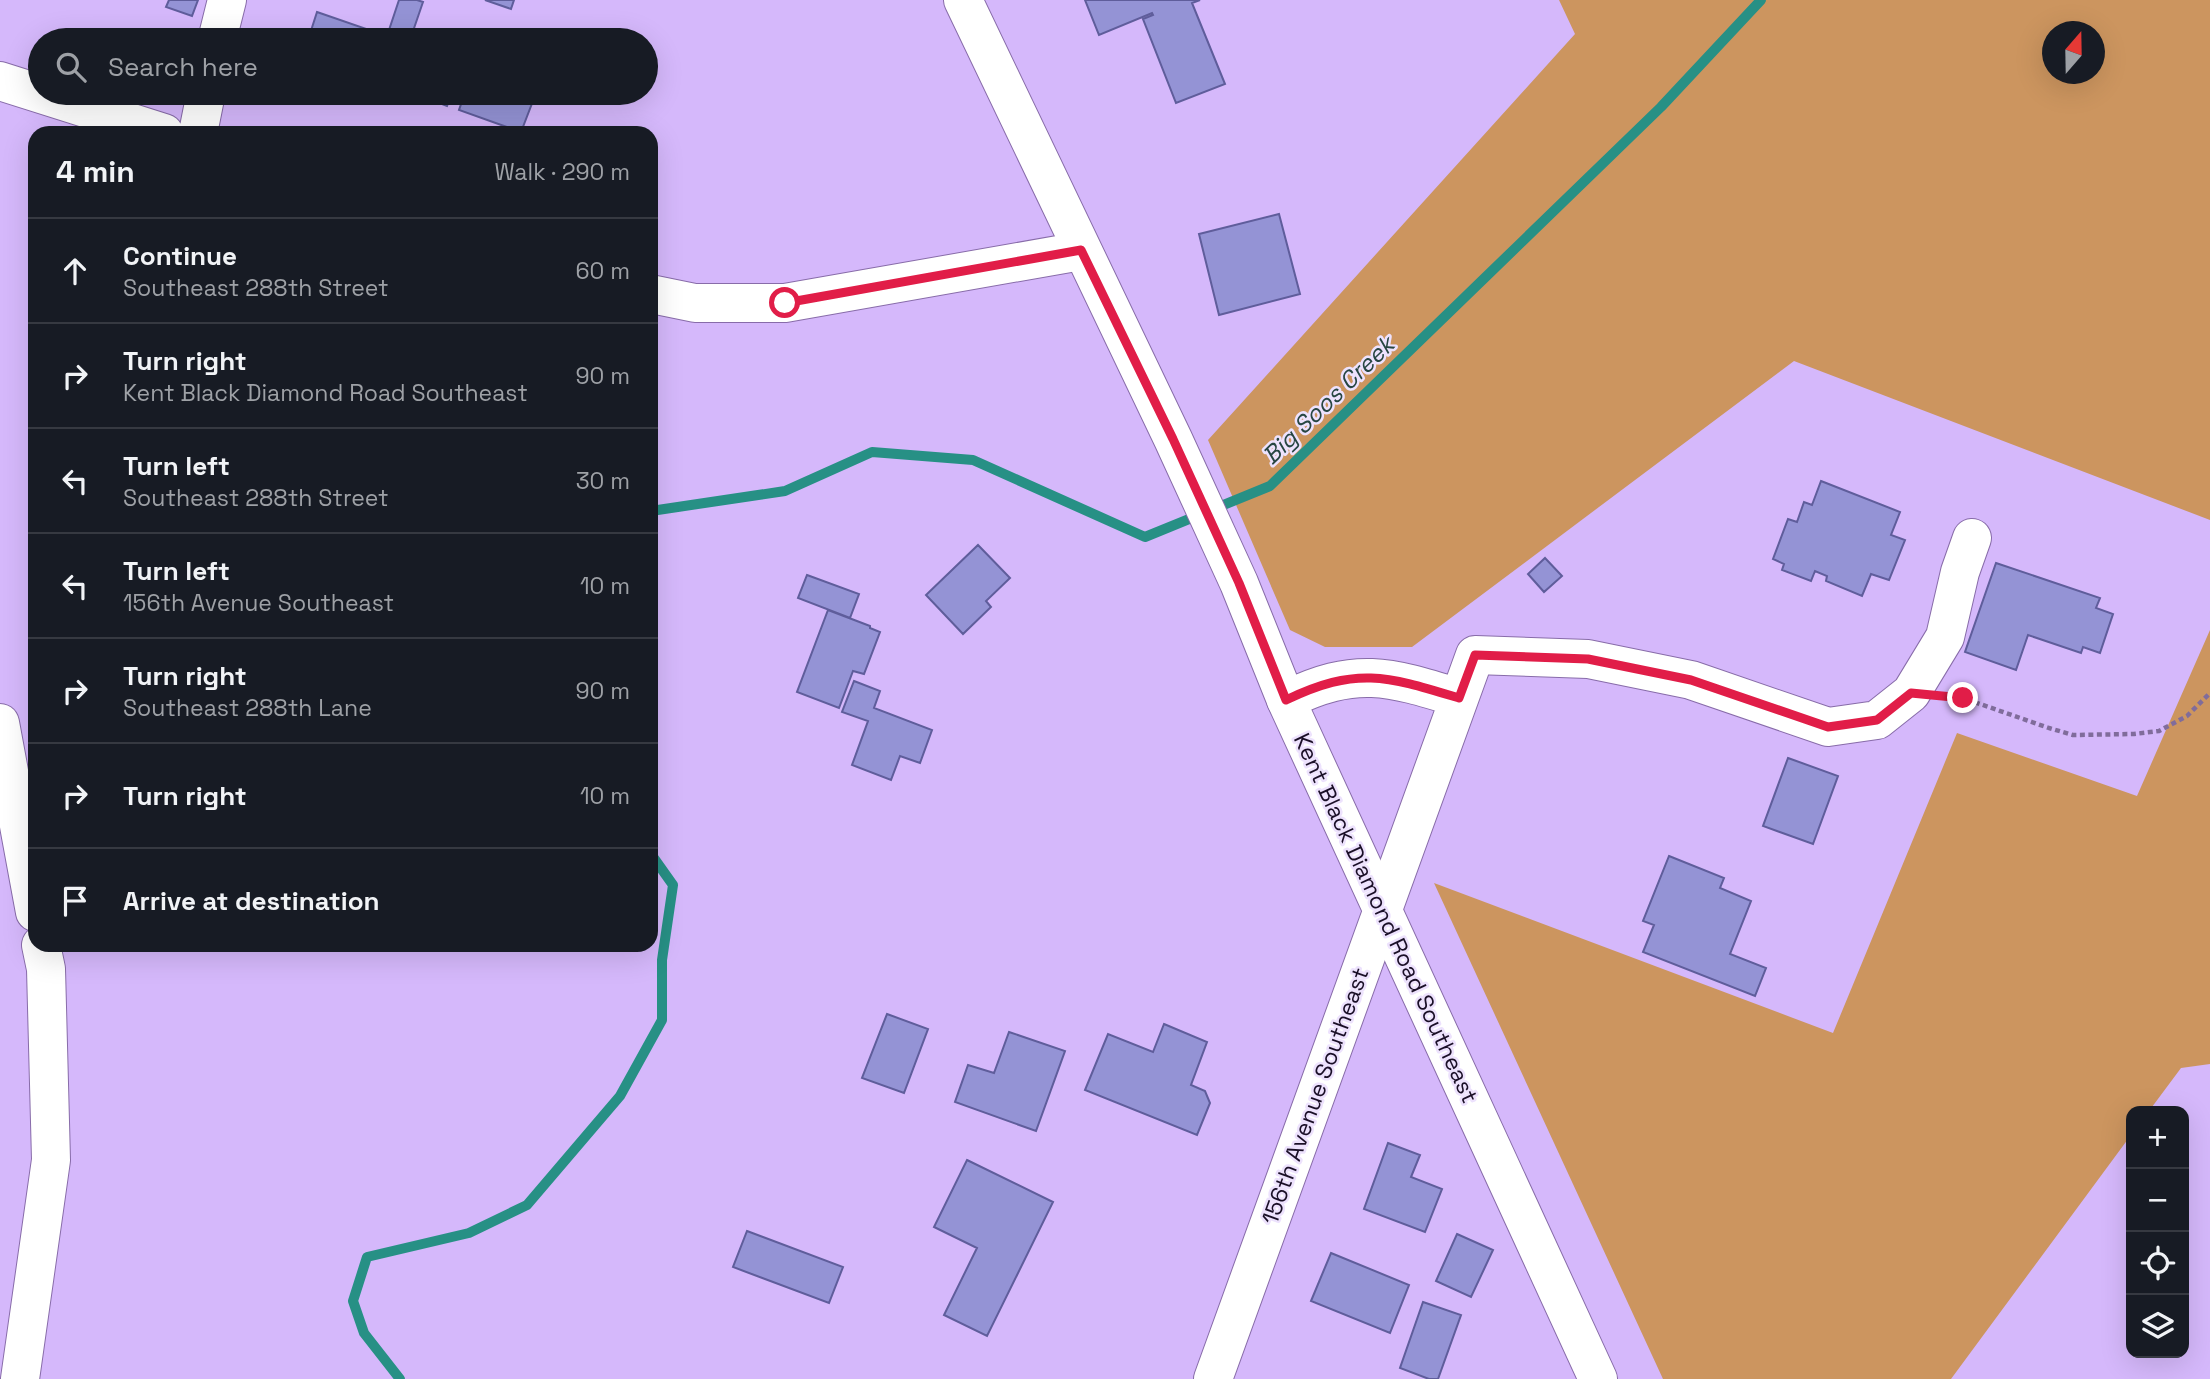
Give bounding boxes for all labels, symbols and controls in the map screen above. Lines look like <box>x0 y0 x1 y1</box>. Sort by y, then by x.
north arrow <box>2042 21 2105 84</box>
search box <box>28 28 658 105</box>
icon: search <box>52 48 90 86</box>
text: Search here <box>108 50 258 84</box>
text: 4 min <box>56 152 135 191</box>
text: Walk · 290 m <box>494 157 630 187</box>
text: Continue <box>123 239 237 273</box>
icon: ahead <box>56 252 94 290</box>
text: 60 m <box>575 256 630 286</box>
text: Southeast 288th Street <box>123 273 389 303</box>
route start <box>769 287 800 318</box>
water label: Big Soos Creek <box>1255 327 1403 471</box>
text: Turn right <box>123 344 247 378</box>
icon: right <box>56 357 94 395</box>
text: 90 m <box>575 361 630 391</box>
text: Kent Black Diamond Road Southeast <box>123 378 528 408</box>
text: Turn left <box>123 449 230 483</box>
icon: left <box>56 462 94 500</box>
text: 30 m <box>576 466 630 496</box>
text: Southeast 288th Street <box>123 483 389 513</box>
text: Turn left <box>123 554 230 588</box>
icon: left <box>56 567 94 605</box>
text: 10 m <box>580 571 630 601</box>
text: 156th Avenue Southeast <box>123 588 394 618</box>
text: Turn right <box>123 659 247 693</box>
icon: right <box>56 672 94 710</box>
text: 90 m <box>575 676 630 706</box>
route end <box>1947 682 1978 713</box>
text: Southeast 288th Lane <box>123 693 372 723</box>
street label: Kent Black Diamond Road Southeast <box>1287 728 1485 1108</box>
icon: right <box>56 777 94 815</box>
text: Turn right <box>123 779 247 813</box>
text: 10 m <box>580 781 630 811</box>
icon: arrive <box>56 882 94 920</box>
text: Arrive at destination <box>123 884 380 918</box>
street label: 156th Avenue Southeast <box>1255 963 1375 1229</box>
map controls <box>2126 1106 2189 1358</box>
button: + <box>2126 1106 2189 1169</box>
button: − <box>2126 1169 2189 1232</box>
button: locate <box>2126 1232 2189 1295</box>
button: layers <box>2126 1295 2189 1358</box>

